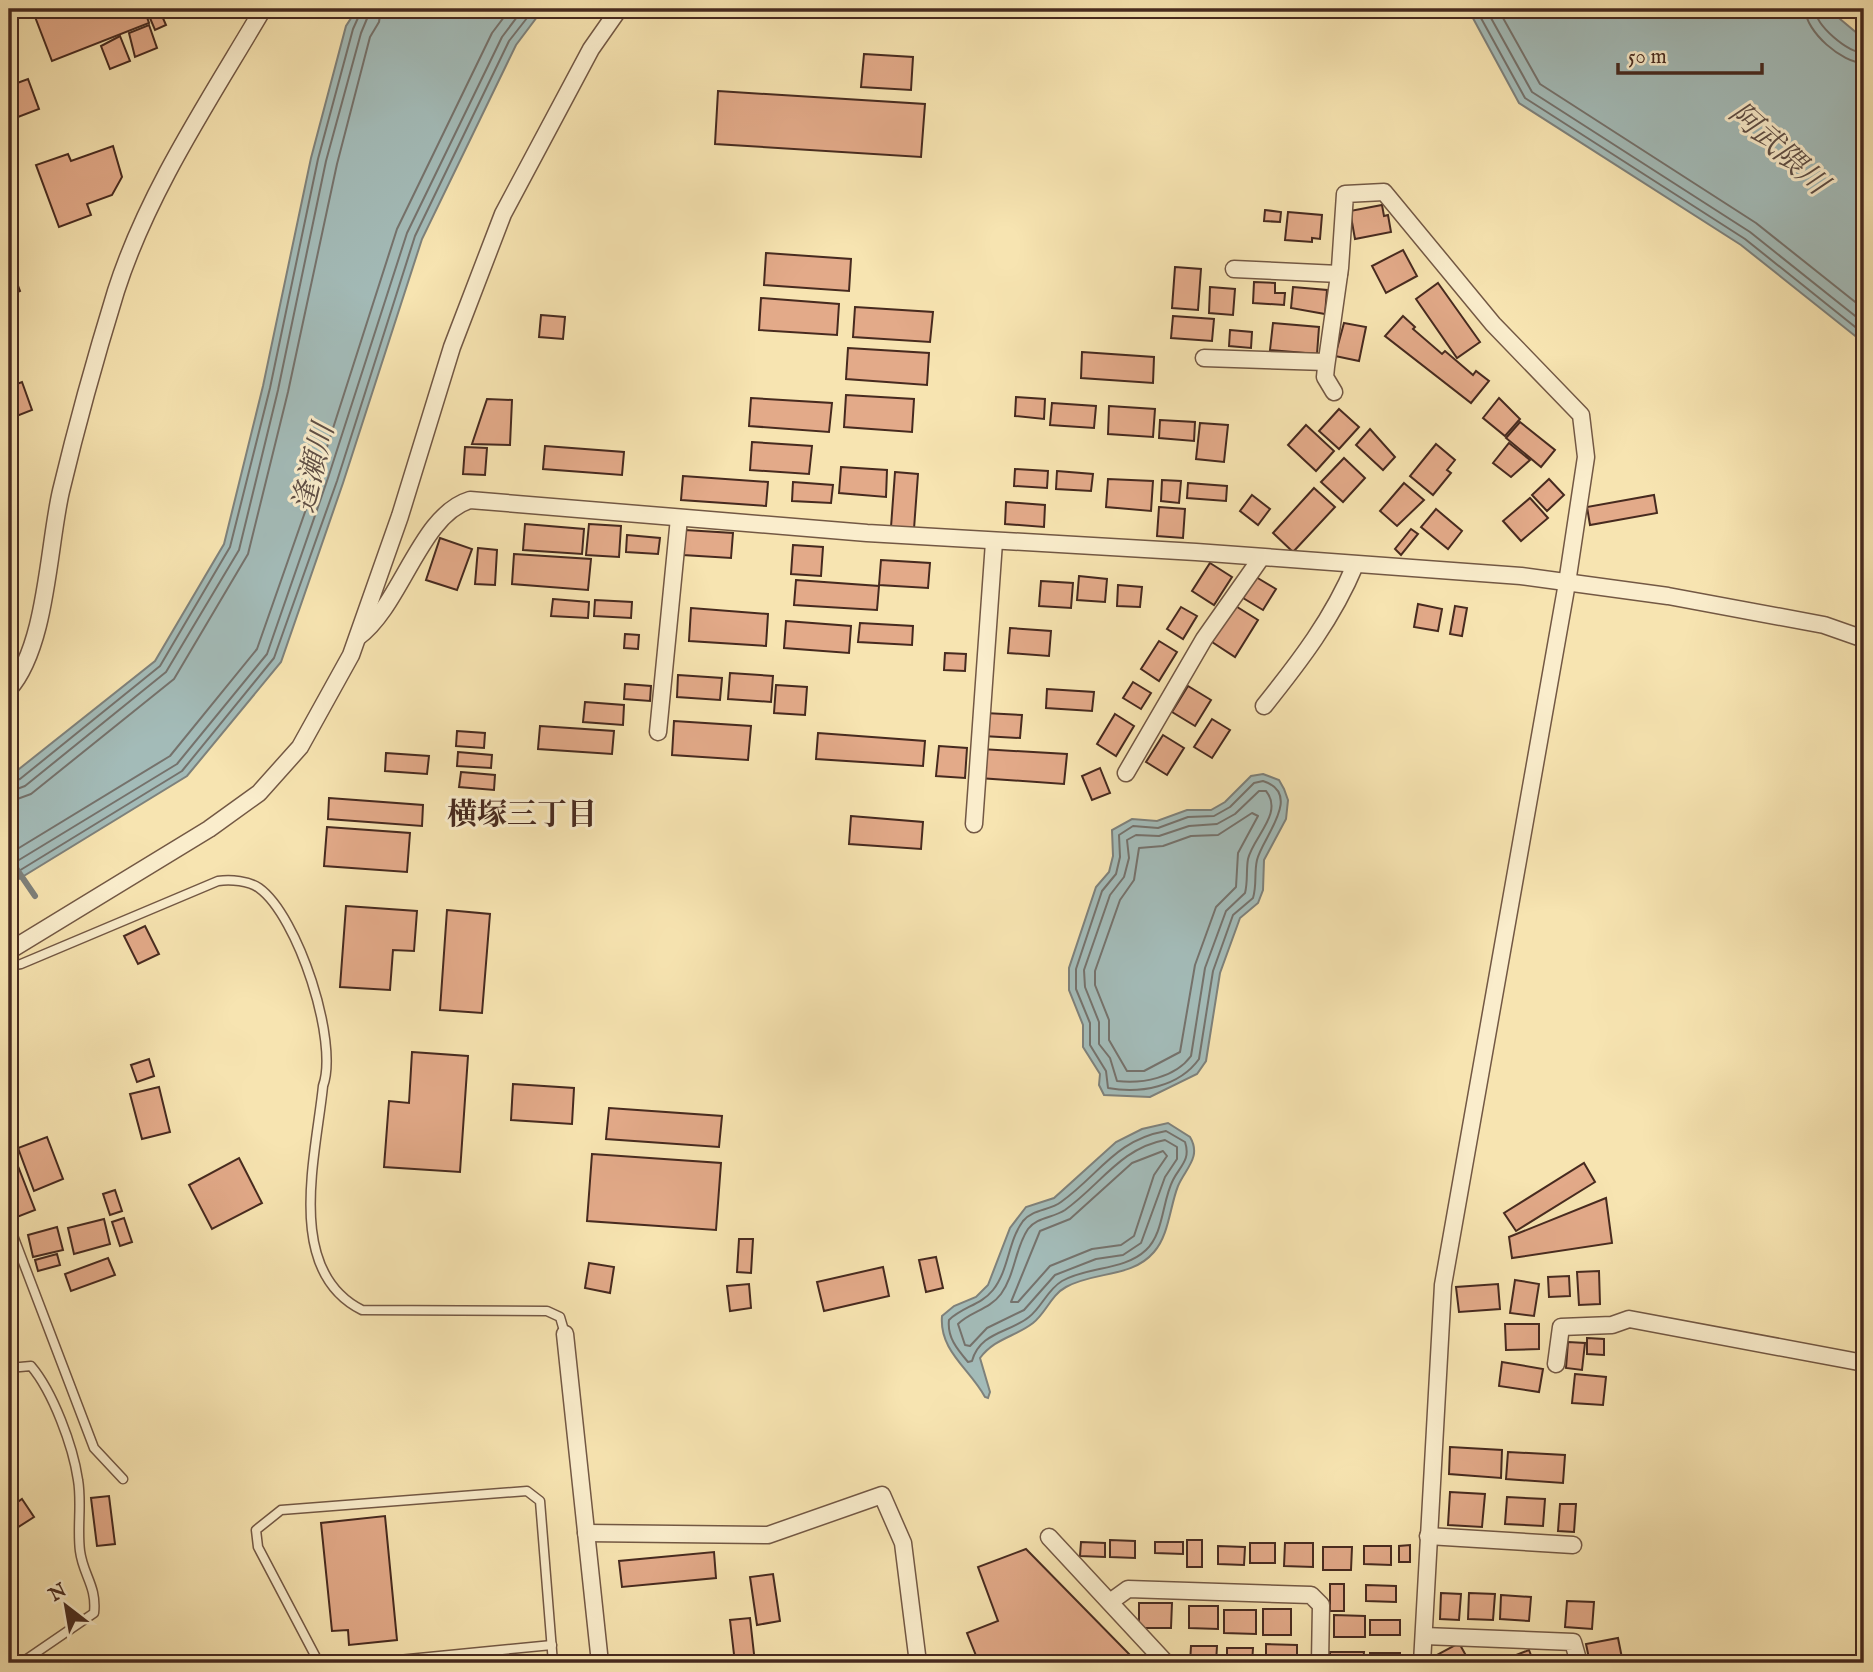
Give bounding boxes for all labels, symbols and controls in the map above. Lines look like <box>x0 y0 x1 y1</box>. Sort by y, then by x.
scale bar <box>1618 32 1761 76</box>
text: 50 m <box>1628 44 1667 71</box>
water label: 阿武隈川 <box>1720 95 1837 206</box>
water label: 逢瀬川 <box>286 417 345 517</box>
district label: 横塚三丁目 <box>447 797 597 835</box>
north arrow <box>32 1570 102 1640</box>
text: N <box>44 1578 72 1608</box>

